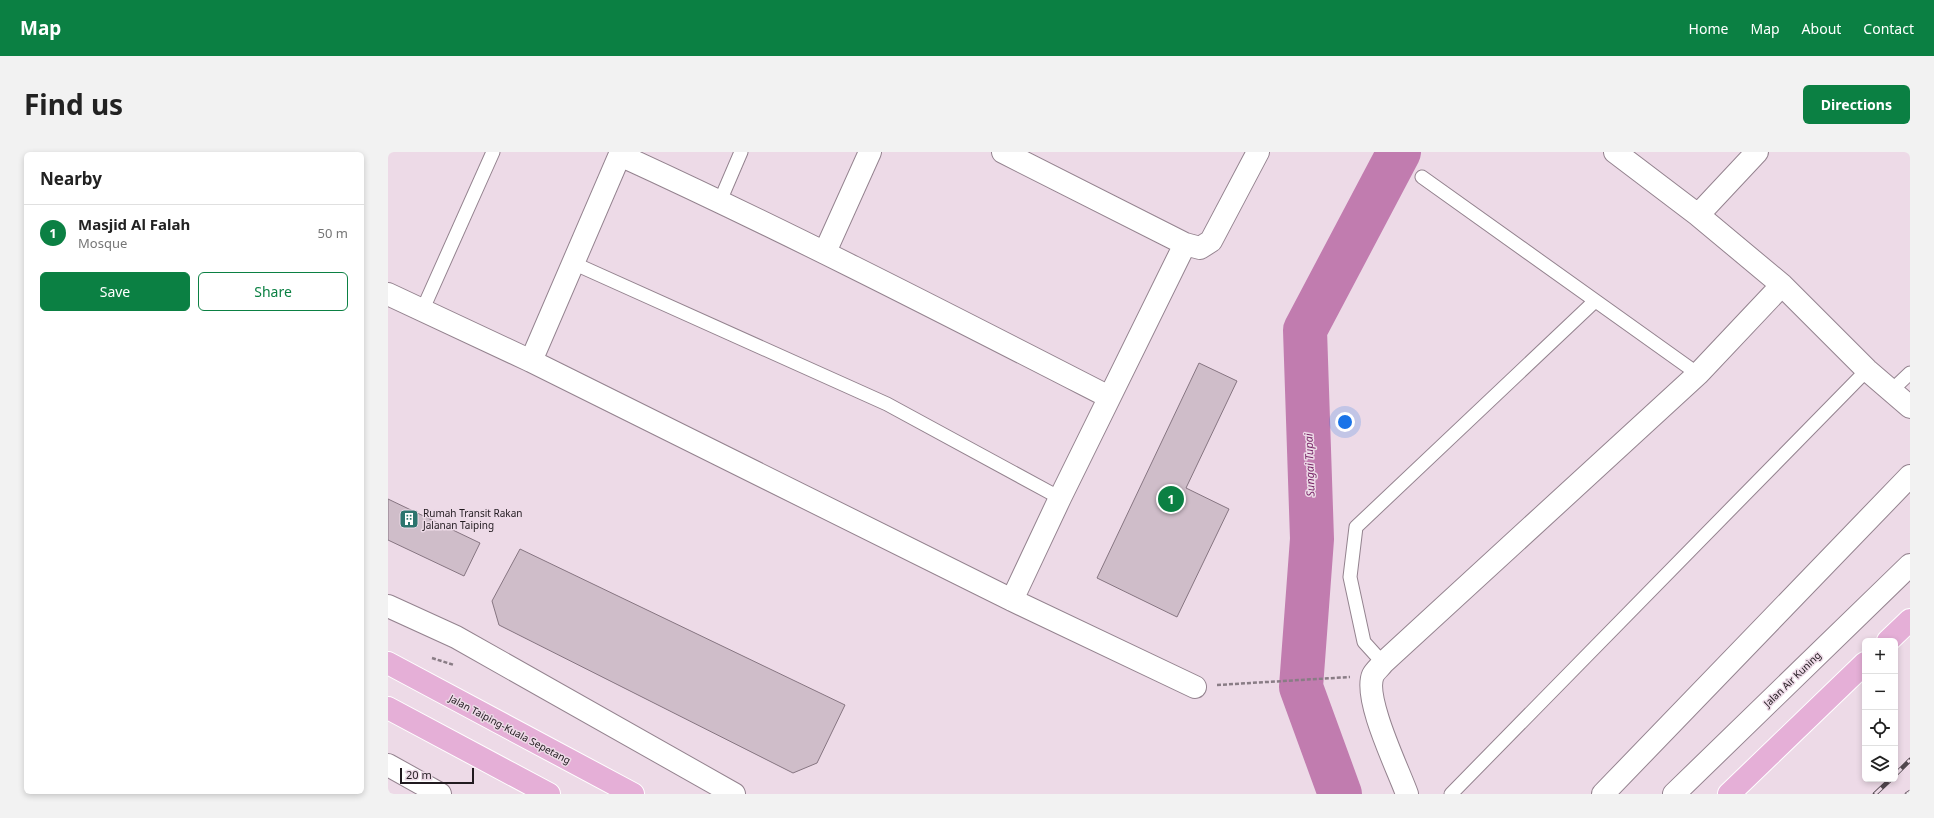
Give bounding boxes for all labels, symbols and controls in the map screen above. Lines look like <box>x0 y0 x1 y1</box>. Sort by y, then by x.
text: Map <box>20 15 61 41</box>
text: Home <box>1689 19 1728 38</box>
text: Map <box>1750 19 1780 38</box>
text: About <box>1802 19 1841 38</box>
text: Contact <box>1863 19 1914 38</box>
text: Find us <box>24 85 123 123</box>
button: Directions <box>1803 85 1910 124</box>
text: Nearby <box>40 167 102 190</box>
text: Masjid Al Falah <box>78 214 190 234</box>
text: 1 <box>49 224 57 242</box>
text: 50 m <box>318 224 348 242</box>
text: Mosque <box>78 234 127 252</box>
button: Save <box>40 272 190 311</box>
button: Share <box>198 272 348 311</box>
your location <box>1335 412 1355 432</box>
water label: Sungai Tupai <box>1300 433 1318 497</box>
pin: 1 <box>1158 484 1184 514</box>
place label: Rumah Transit Rakan Jalanan Taiping <box>422 506 522 532</box>
building icon: Rumah Transit Rakan Jalanan Taiping <box>398 508 420 530</box>
map controls <box>1862 638 1898 782</box>
button: + <box>1862 638 1898 674</box>
street label: Jalan Air Kuning <box>1760 648 1824 711</box>
button: − <box>1862 674 1898 710</box>
street label: Jalan Taiping-Kuala Sepetang <box>446 690 573 767</box>
button: locate <box>1862 710 1898 746</box>
button: layers <box>1862 746 1898 782</box>
scale bar <box>400 766 474 785</box>
text: 20 m <box>406 767 432 782</box>

